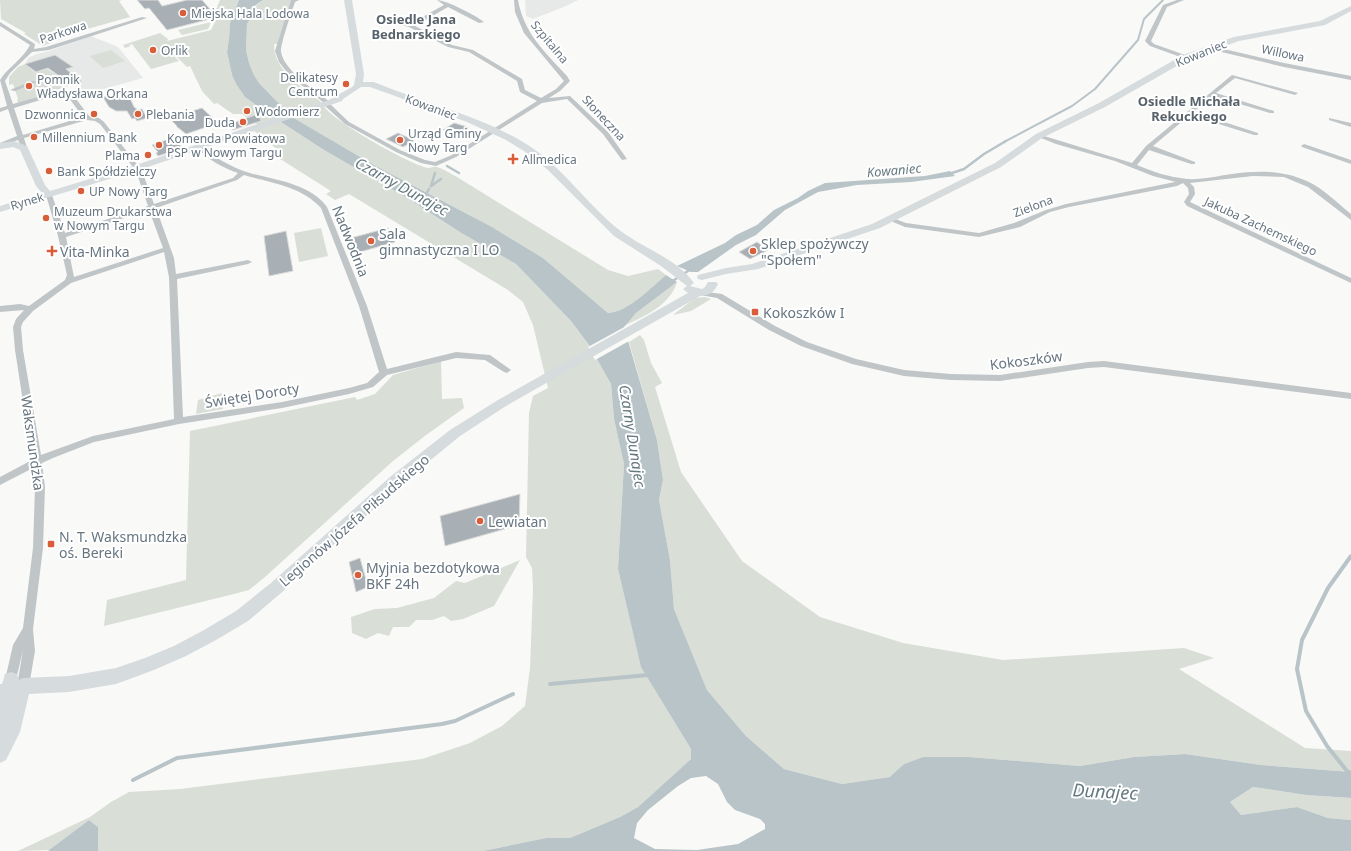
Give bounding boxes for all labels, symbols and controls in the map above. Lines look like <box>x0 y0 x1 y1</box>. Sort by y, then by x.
place label: Miejska Hala Lodowa <box>191 5 310 22</box>
marker: Miejska Hala Lodowa <box>178 8 188 18</box>
district label: Osiedle Jana Bednarskiego <box>371 10 461 43</box>
street label: Parkowa <box>37 16 89 48</box>
street label: Szpitalna <box>527 17 573 67</box>
street label: Kowaniec <box>1173 35 1229 71</box>
street label: Willowa <box>1260 40 1306 66</box>
place label: Orlik <box>161 42 189 59</box>
marker: Orlik <box>148 45 158 55</box>
place label: Delikatesy Centrum <box>280 69 339 100</box>
place label: Pomnik Władysława Orkana <box>37 71 148 102</box>
marker: Delikatesy Centrum <box>341 79 351 89</box>
marker: Pomnik Władysława Orkana <box>24 81 34 91</box>
street label: Kowaniec <box>403 90 459 124</box>
street label: Słoneczna <box>578 91 630 145</box>
district label: Osiedle Michała Rekuckiego <box>1138 92 1240 125</box>
place label: Wodomierz <box>255 103 320 120</box>
place label: Dzwonnica <box>24 106 86 123</box>
place label: Plebania <box>146 106 194 123</box>
marker: Wodomierz <box>242 106 252 116</box>
marker: Dzwonnica <box>89 109 99 119</box>
marker: Plebania <box>133 109 143 119</box>
place label: Duda <box>205 114 235 131</box>
marker: Duda <box>238 117 248 127</box>
place label: Urząd Gminy Nowy Targ <box>408 125 482 156</box>
place label: Millennium Bank <box>42 129 138 146</box>
place label: Komenda Powiatowa PSP w Nowym Targu <box>167 130 285 161</box>
marker: Millennium Bank <box>29 132 39 142</box>
marker: Urząd Gminy Nowy Targ <box>395 135 405 145</box>
marker: Komenda Powiatowa PSP w Nowym Targu <box>154 140 164 150</box>
place label: Plama <box>105 147 140 164</box>
marker: Plama <box>143 150 153 160</box>
place label: Allmedica <box>522 151 577 168</box>
water label: Czarny Dunajec <box>352 152 452 220</box>
marker: Allmedica <box>507 153 519 165</box>
water label: Kowaniec <box>866 159 922 181</box>
place label: Bank Spółdzielczy <box>57 163 157 180</box>
marker: Bank Spółdzielczy <box>44 166 54 176</box>
place label: UP Nowy Targ <box>89 183 168 200</box>
marker: UP Nowy Targ <box>76 186 86 196</box>
street label: Rynek <box>8 188 46 214</box>
street label: Zielona <box>1011 191 1055 221</box>
street label: Jakuba Zachemskiego <box>1201 192 1320 260</box>
place label: Muzeum Drukarstwa w Nowym Targu <box>54 203 172 234</box>
street label: Nadwodnia <box>328 203 374 279</box>
marker: Muzeum Drukarstwa w Nowym Targu <box>41 213 51 223</box>
place label: Sala gimnastyczna I LO <box>379 224 500 259</box>
place label: Sklep spożywczy "Społem" <box>761 234 870 269</box>
marker: Sala gimnastyczna I LO <box>366 236 376 246</box>
place label: Vita-Minka <box>60 242 130 261</box>
marker: Vita-Minka <box>47 246 57 256</box>
marker: Sklep spożywczy "Społem" <box>748 246 758 256</box>
place label: Kokoszków I <box>763 303 845 322</box>
marker: Kokoszków I <box>750 307 760 317</box>
street label: Kokoszków <box>989 346 1063 374</box>
street label: Świętej Doroty <box>203 378 301 412</box>
water label: Czarny Dunajec <box>615 383 651 489</box>
street label: Waksmundzka <box>17 394 49 492</box>
street label: Legionów Józefa Piłsudskiego <box>275 450 433 590</box>
place label: Lewiatan <box>488 512 547 531</box>
marker: Lewiatan <box>475 516 485 526</box>
place label: N. T. Waksmundzka oś. Bereki <box>59 527 187 562</box>
marker: N. T. Waksmundzka oś. Bereki <box>46 539 56 549</box>
place label: Myjnia bezdotykowa BKF 24h <box>366 558 500 593</box>
marker: Myjnia bezdotykowa BKF 24h <box>353 570 363 580</box>
water label: Dunajec <box>1072 777 1139 805</box>

